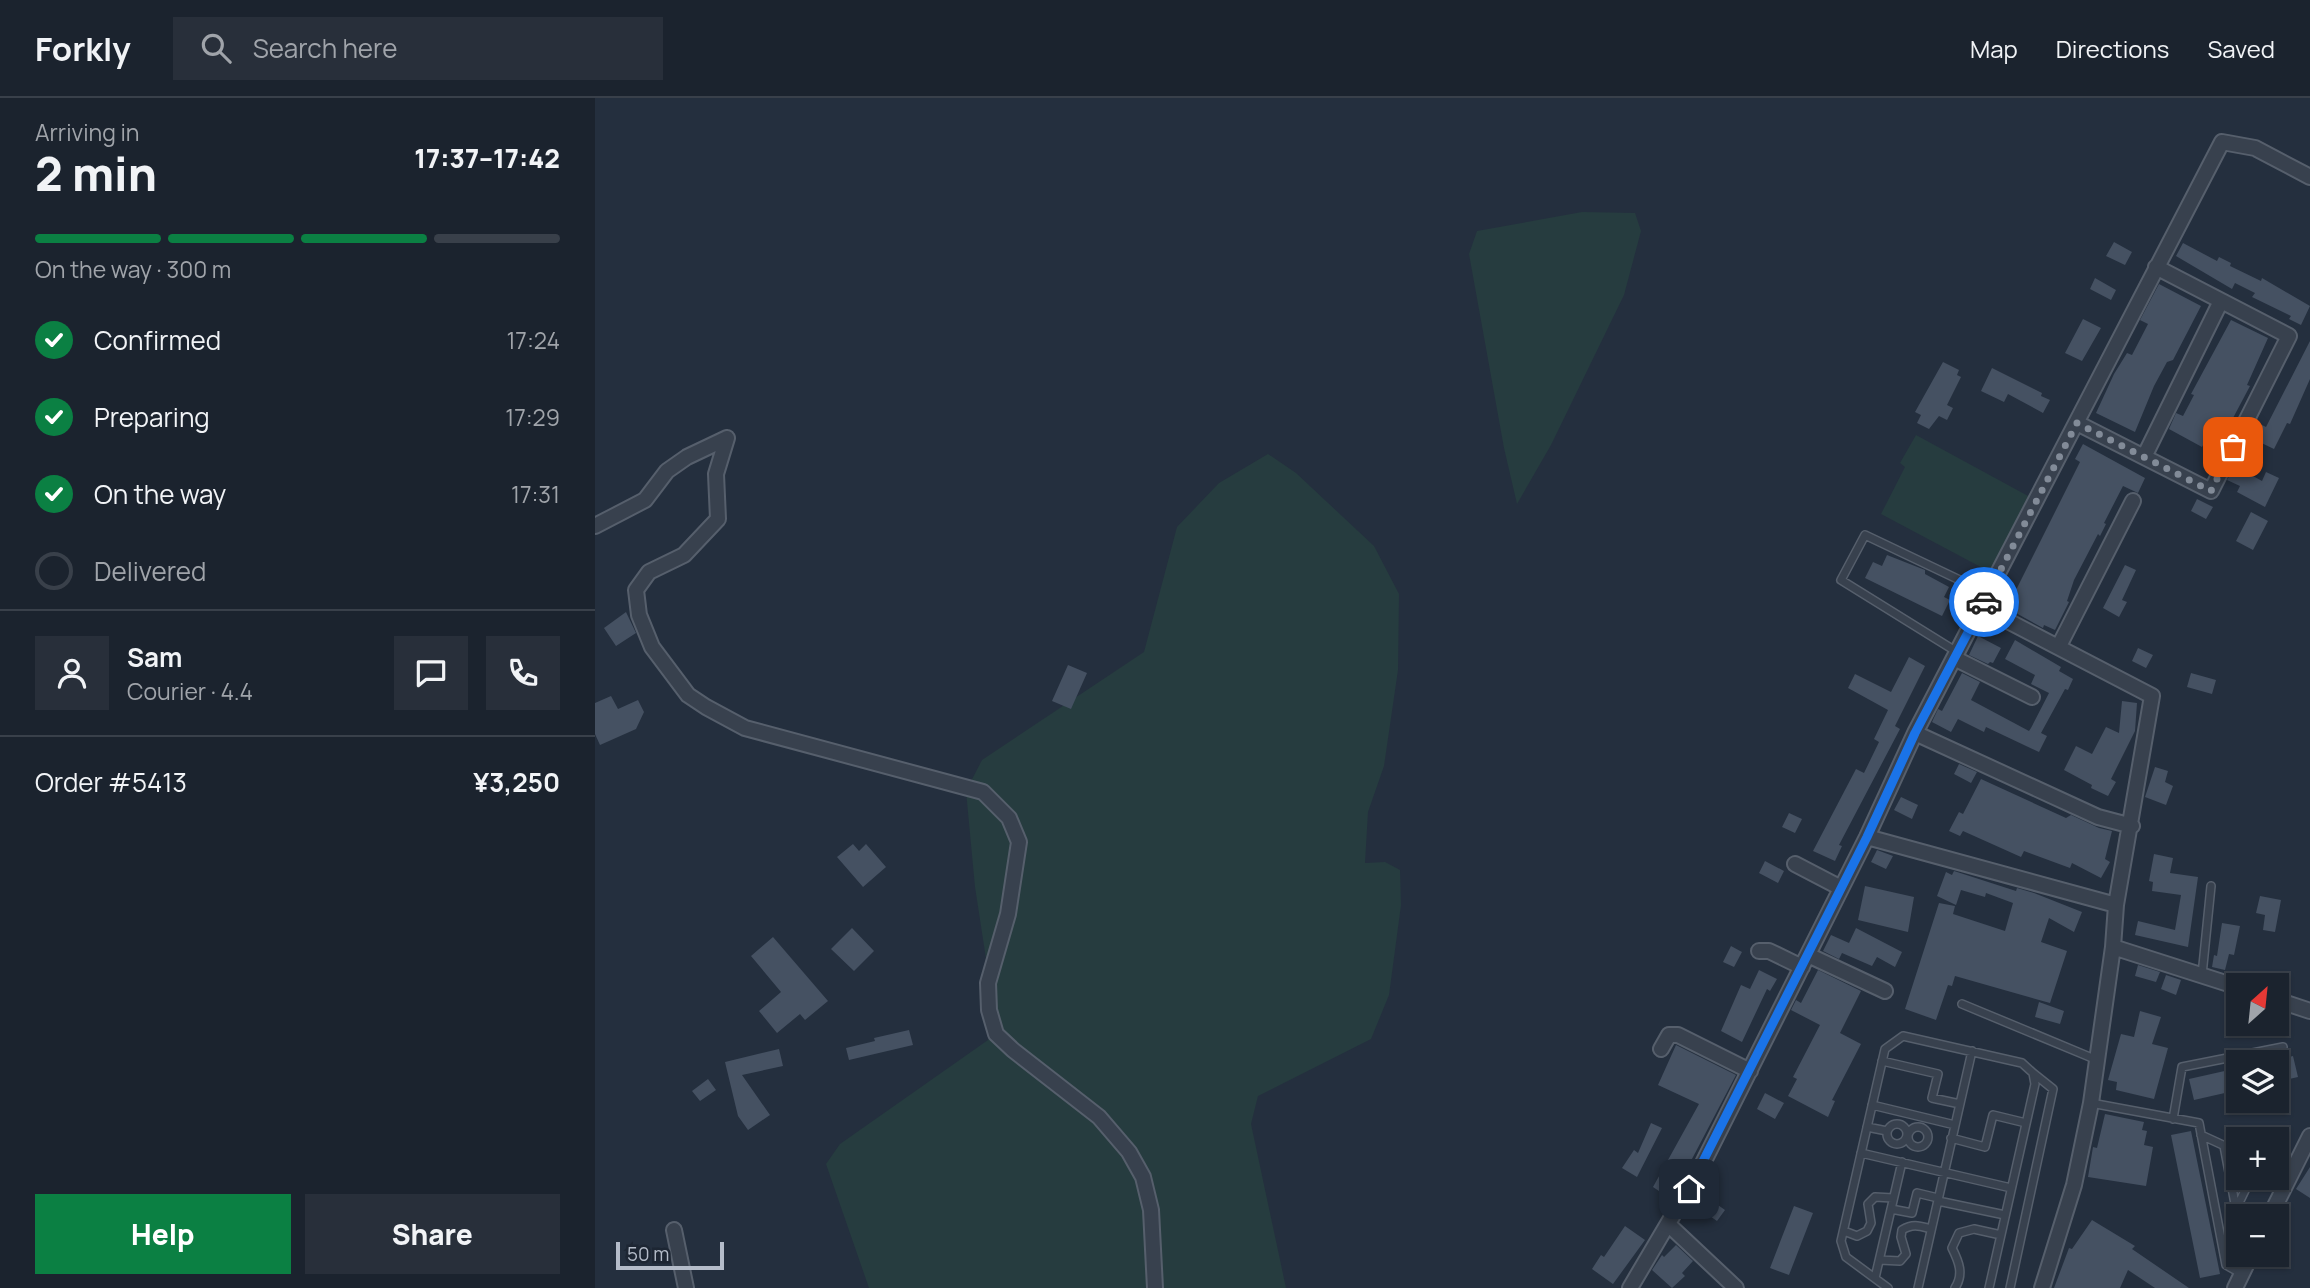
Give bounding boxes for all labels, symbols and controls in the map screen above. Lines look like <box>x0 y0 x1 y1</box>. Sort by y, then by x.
search box <box>173 17 663 80</box>
text: Forkly <box>35 26 131 71</box>
icon: search <box>197 29 235 67</box>
text: Search here <box>253 30 397 66</box>
text: Map <box>1970 32 2018 65</box>
text: Directions <box>2056 32 2169 65</box>
text: Saved <box>2207 32 2275 65</box>
text: Arriving in <box>35 116 140 148</box>
text: 17:37–17:42 <box>414 140 560 176</box>
text: 2 min <box>35 142 157 205</box>
text: On the way · 300 m <box>35 253 231 285</box>
icon: check <box>35 321 73 359</box>
text: Confirmed <box>94 322 221 358</box>
text: 17:24 <box>506 324 560 356</box>
icon: check <box>35 398 73 436</box>
text: Preparing <box>94 399 210 435</box>
text: 17:29 <box>505 401 560 433</box>
pin <box>2203 417 2263 477</box>
icon: bag <box>2214 428 2252 466</box>
icon: check <box>35 475 73 513</box>
text: On the way <box>94 476 226 512</box>
text: 17:31 <box>511 478 560 510</box>
text: Delivered <box>94 553 206 589</box>
courier <box>1949 567 2019 637</box>
icon: car <box>1965 583 2003 621</box>
button: person <box>35 636 109 710</box>
button: chat <box>394 636 468 710</box>
button: phone <box>486 636 560 710</box>
text: Sam <box>127 639 182 675</box>
text: Courier · 4.4 <box>127 675 253 707</box>
text: Order #5413 <box>35 764 187 800</box>
text: ¥3,250 <box>473 764 560 800</box>
north arrow <box>2226 973 2289 1036</box>
map controls <box>2226 973 2289 1267</box>
button: layers <box>2226 1050 2289 1113</box>
button: + <box>2226 1127 2289 1190</box>
pin <box>1659 1159 1719 1219</box>
icon: home <box>1670 1170 1708 1208</box>
button: Help <box>35 1194 291 1274</box>
button: Share <box>305 1194 560 1274</box>
button: − <box>2226 1204 2289 1267</box>
scale bar <box>616 1239 725 1271</box>
text: 50 m <box>627 1241 669 1267</box>

